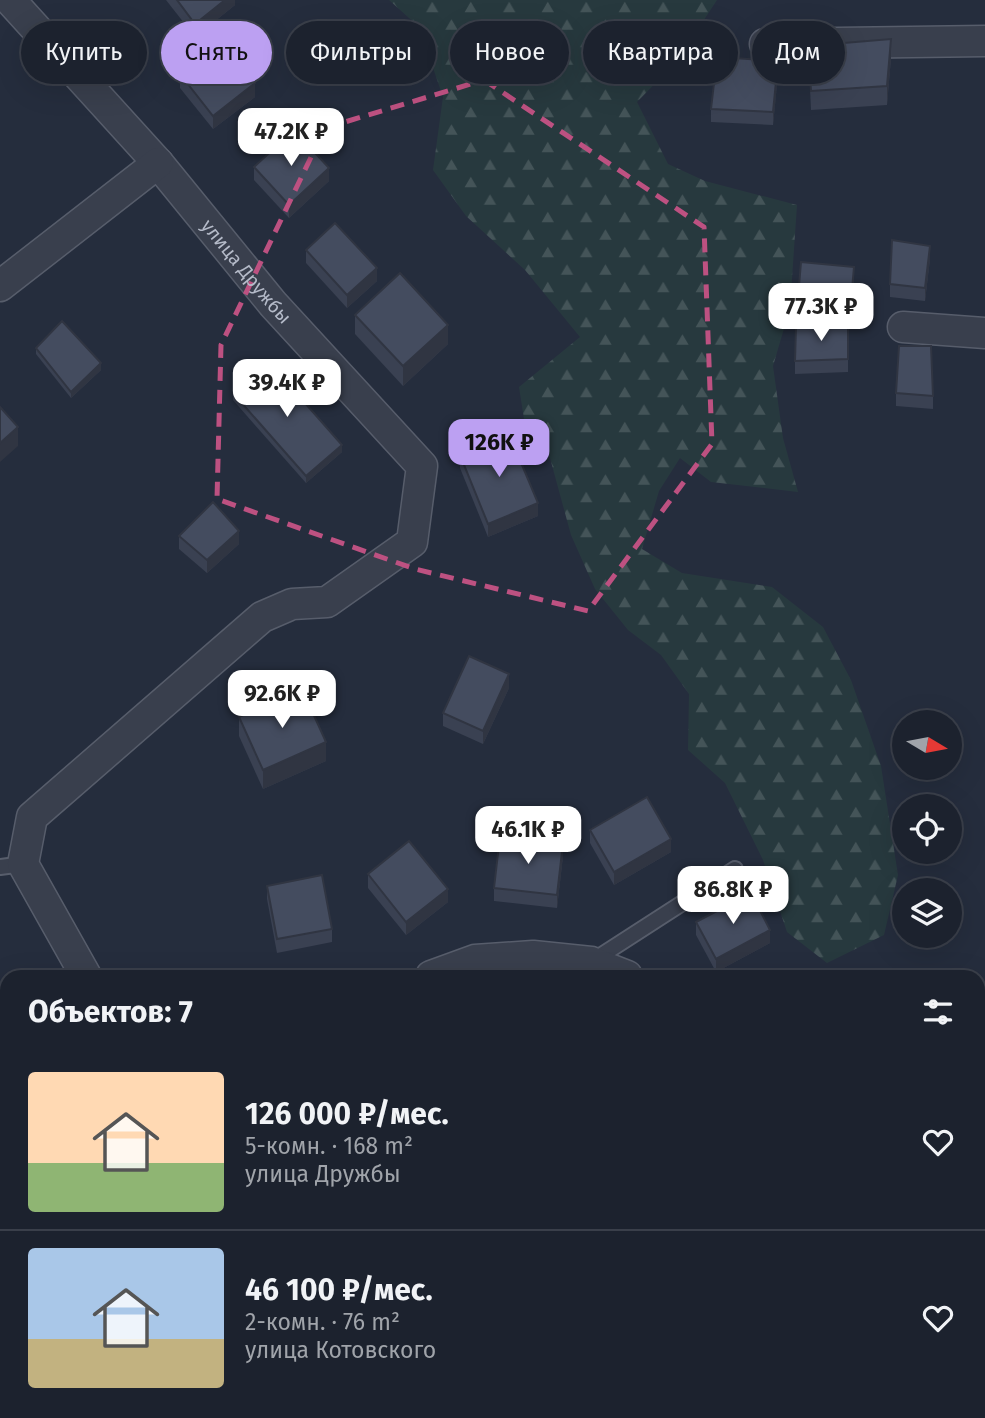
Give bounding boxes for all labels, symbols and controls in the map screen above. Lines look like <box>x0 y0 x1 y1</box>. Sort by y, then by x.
chip: Купить <box>21 21 147 84</box>
chip: Снять <box>161 21 272 84</box>
chip: Фильтры <box>286 21 436 84</box>
chip: Новое <box>450 21 569 84</box>
chip: Квартира <box>583 21 738 84</box>
chip: Дом <box>752 21 845 84</box>
pin: 47.2K ₽ <box>226 108 356 168</box>
text: 47.2K ₽ <box>254 117 328 145</box>
street label: улица Дружбы <box>197 214 297 328</box>
pin: 77.3K ₽ <box>756 284 886 343</box>
text: 77.3K ₽ <box>784 292 858 320</box>
pin: 39.4K ₽ <box>222 360 352 419</box>
text: 39.4K ₽ <box>249 368 325 396</box>
pin: 126K ₽ <box>442 420 556 479</box>
text: 126K ₽ <box>464 428 534 456</box>
pin: 92.6K ₽ <box>217 670 347 730</box>
text: 92.6K ₽ <box>244 679 320 707</box>
north arrow <box>892 710 962 780</box>
map controls <box>892 710 962 948</box>
button: locate <box>892 794 962 864</box>
pin: 46.1K ₽ <box>463 806 593 866</box>
text: 46.1K ₽ <box>491 815 565 843</box>
pin: 86.8K ₽ <box>668 866 798 926</box>
text: 86.8K ₽ <box>694 875 772 903</box>
button: layers <box>892 878 962 948</box>
icon: filters <box>919 993 957 1031</box>
text: Объектов: 7 <box>28 994 193 1030</box>
text: 126 000 ₽/мес. <box>245 1096 449 1132</box>
icon: home <box>84 1100 168 1184</box>
icon: heart <box>919 1123 957 1161</box>
text: 5-комн. · 168 m² <box>245 1132 413 1160</box>
text: улица Дружбы <box>245 1160 401 1188</box>
text: 46 100 ₽/мес. <box>245 1272 433 1308</box>
icon: home <box>84 1276 168 1360</box>
icon: heart <box>919 1299 957 1337</box>
text: 2-комн. · 76 m² <box>245 1308 400 1336</box>
text: улица Котовского <box>245 1336 436 1364</box>

